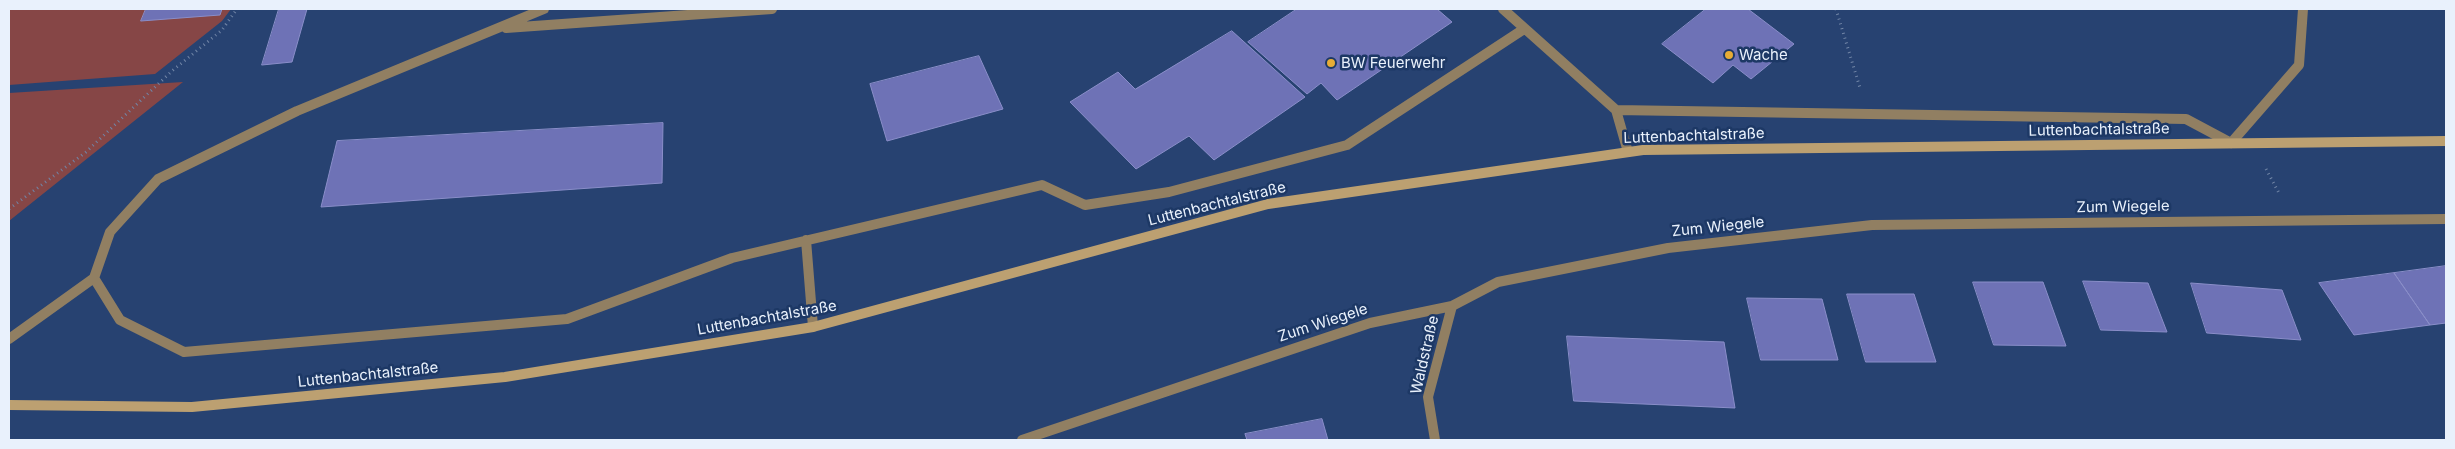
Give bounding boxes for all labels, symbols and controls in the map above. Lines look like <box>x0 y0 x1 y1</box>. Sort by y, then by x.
place label: Wache <box>1739 46 1788 64</box>
marker: Wache <box>1723 49 1735 61</box>
place label: BW Feuerwehr <box>1341 54 1445 72</box>
marker: BW Feuerwehr <box>1325 57 1337 69</box>
street label: Luttenbachtalstraße <box>2028 120 2170 140</box>
street label: Luttenbachtalstraße <box>1623 125 1765 147</box>
street label: Luttenbachtalstraße <box>1146 178 1288 230</box>
street label: Zum Wiegele <box>2076 197 2170 217</box>
street label: Zum Wiegele <box>1671 213 1765 241</box>
street label: Luttenbachtalstraße <box>696 297 838 339</box>
street label: Zum Wiegele <box>1276 300 1370 346</box>
street label: Waldstraße <box>1407 314 1443 396</box>
street label: Luttenbachtalstraße <box>297 359 439 391</box>

